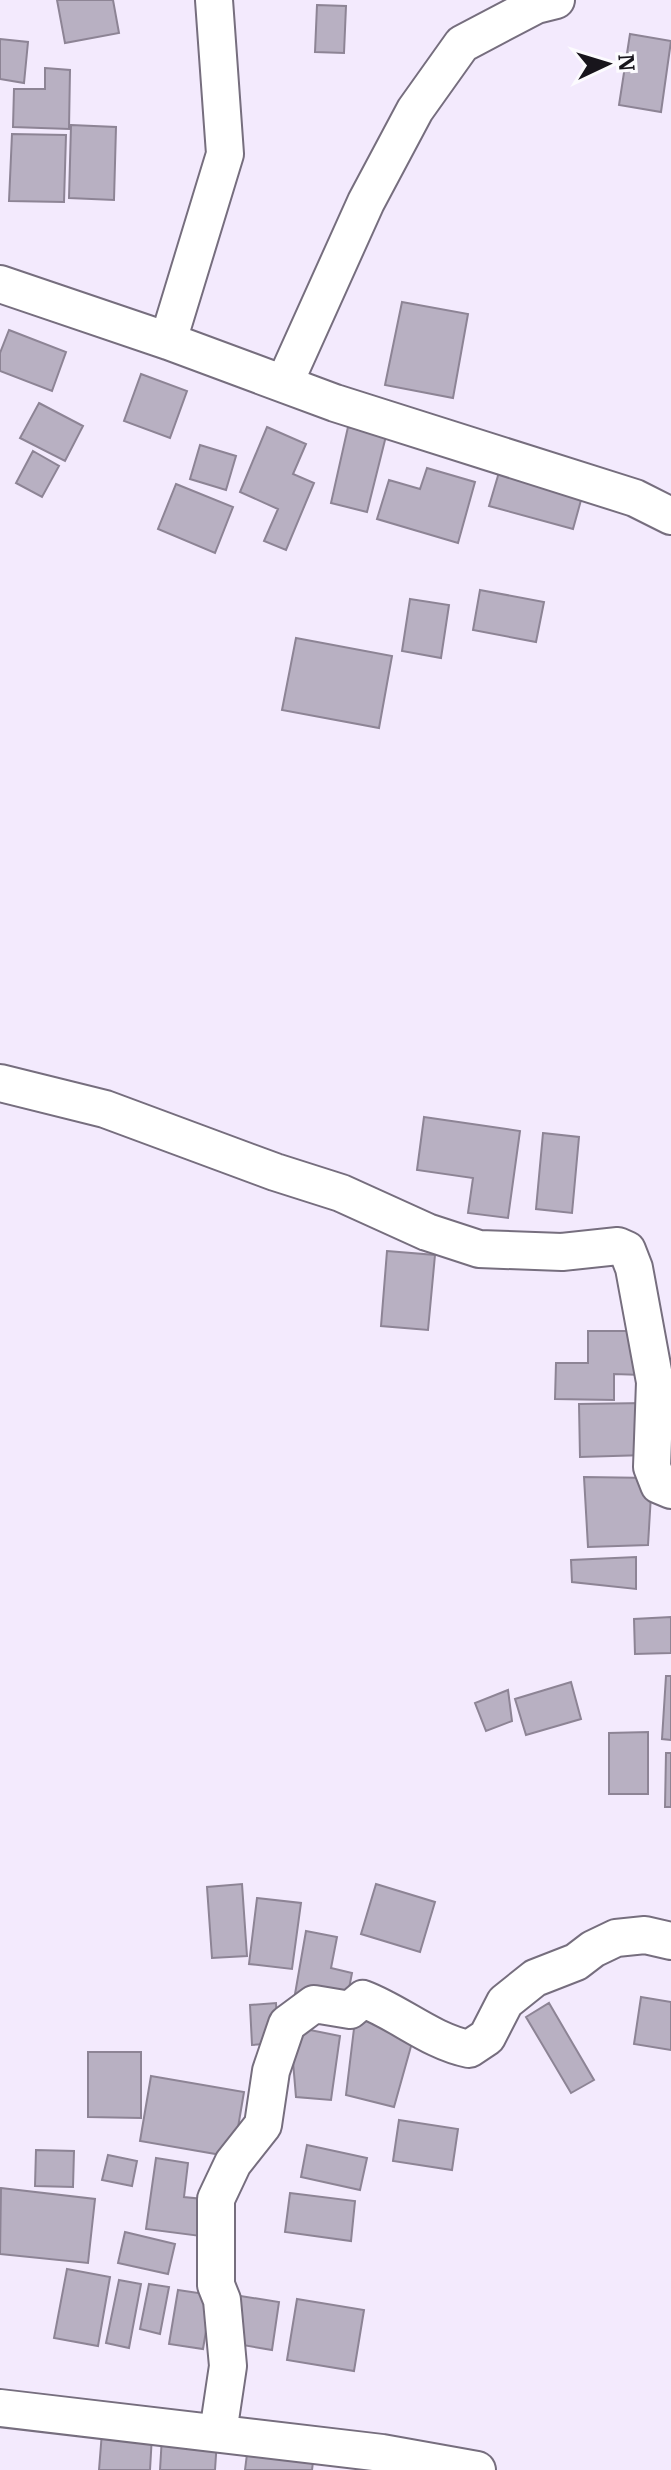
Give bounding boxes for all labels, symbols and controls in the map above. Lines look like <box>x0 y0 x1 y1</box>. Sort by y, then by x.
north arrow <box>567 24 647 104</box>
text: N <box>612 53 643 72</box>

